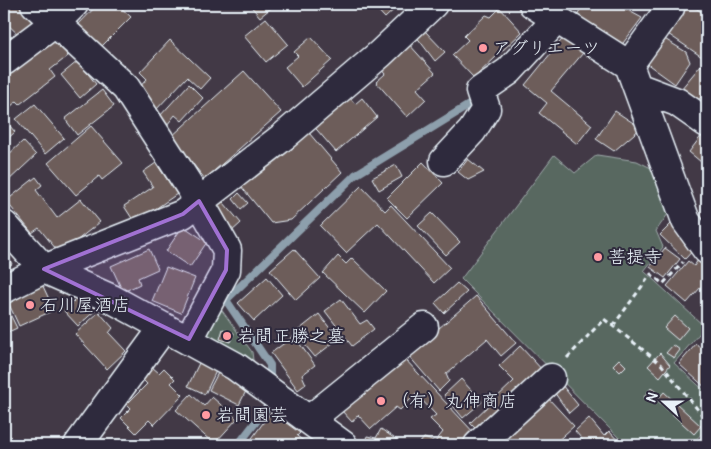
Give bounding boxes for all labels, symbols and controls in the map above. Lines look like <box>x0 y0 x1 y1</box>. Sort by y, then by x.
place label: アグリエーツ <box>493 37 600 60</box>
marker: アグリエーツ <box>477 42 489 54</box>
place label: 菩提寺 <box>608 246 662 269</box>
marker: 菩提寺 <box>592 251 604 263</box>
place label: 石川屋酒店 <box>40 294 130 317</box>
marker: 石川屋酒店 <box>24 299 36 311</box>
place label: 岩間正勝之墓 <box>237 325 345 348</box>
marker: 岩間正勝之墓 <box>221 330 233 342</box>
north arrow <box>638 376 688 426</box>
place label: （有）丸伸商店 <box>391 390 517 413</box>
text: N <box>643 390 662 405</box>
marker: （有）丸伸商店 <box>375 395 387 407</box>
place label: 岩間園芸 <box>216 404 288 427</box>
marker: 岩間園芸 <box>200 409 212 421</box>

